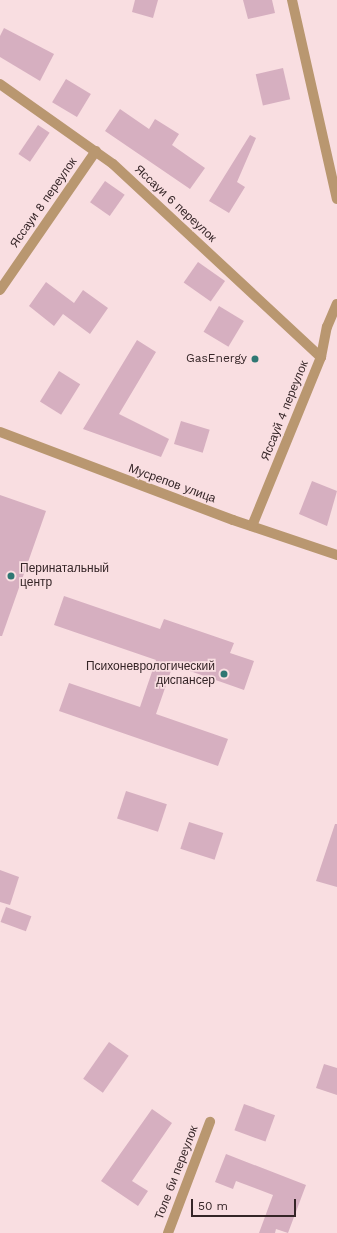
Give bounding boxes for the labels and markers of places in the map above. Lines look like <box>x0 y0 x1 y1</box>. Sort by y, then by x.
place label: GasEnergy <box>186 352 247 366</box>
marker: GasEnergy <box>250 354 260 364</box>
place label: Перинатальный центр <box>20 562 109 590</box>
marker: Перинатальный центр <box>5 570 17 582</box>
place label: Психоневрологический диспансер <box>86 660 215 688</box>
marker: Психоневрологический диспансер <box>218 668 230 680</box>

